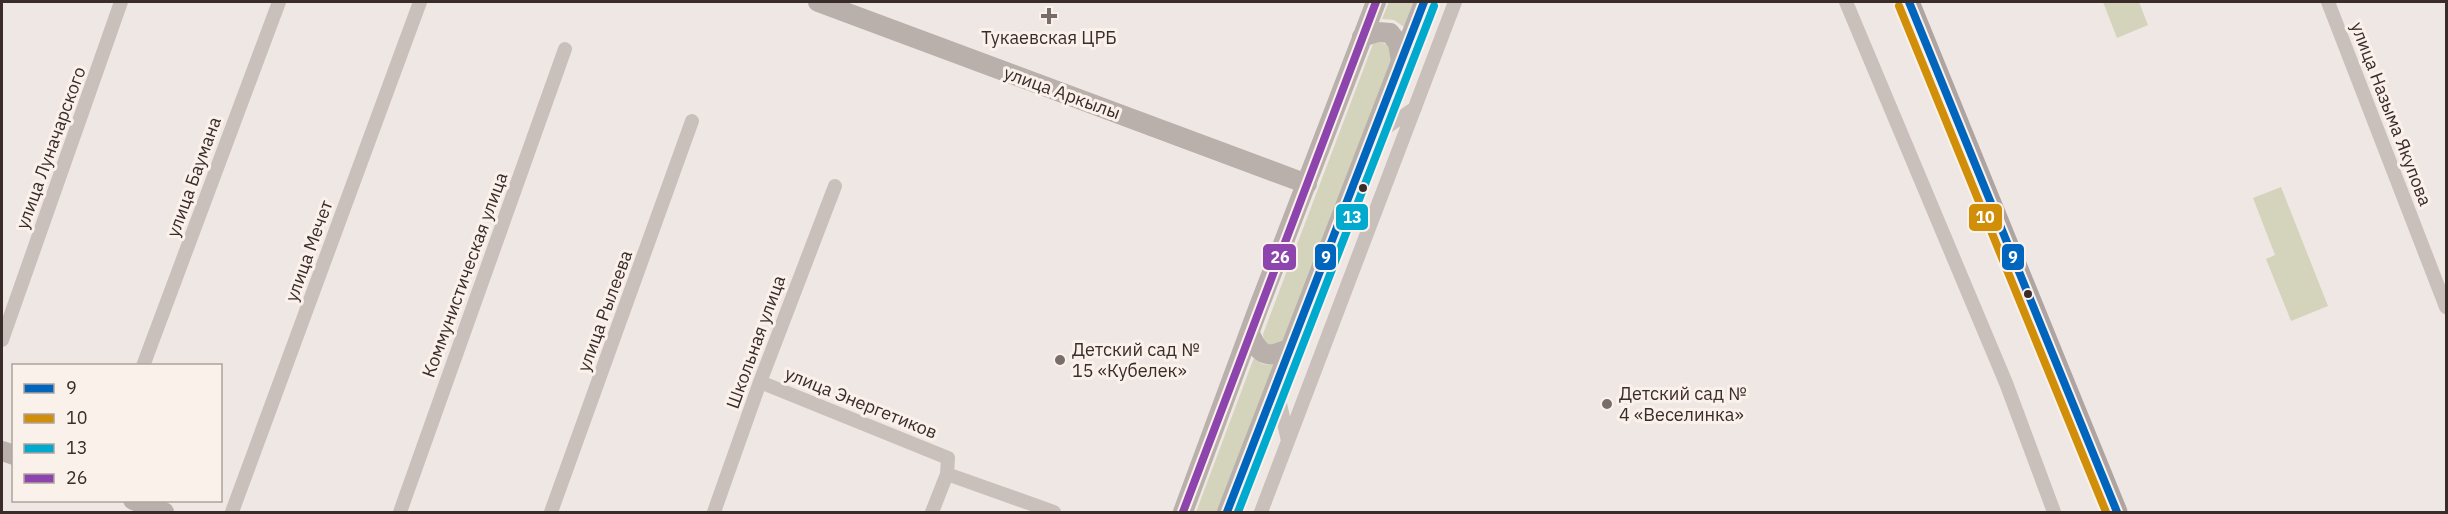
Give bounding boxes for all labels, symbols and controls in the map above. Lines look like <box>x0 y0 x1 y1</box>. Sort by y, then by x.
marker: Тукаевская ЦРБ <box>1040 7 1058 25</box>
street label: улица Назыма Якупова <box>2346 19 2437 209</box>
place label: Тукаевская ЦРБ <box>981 26 1117 49</box>
street label: улица Аркылы <box>1001 61 1124 124</box>
street label: улица Луначарского <box>10 63 91 232</box>
street label: улица Баумана <box>161 113 226 240</box>
street label: Коммунистическая улица <box>417 169 513 381</box>
unlabelled marker <box>1357 182 1369 194</box>
street label: улица Мечет <box>280 196 338 305</box>
line badge: 13 <box>1335 203 1369 231</box>
line badge: 10 <box>1968 203 2003 232</box>
text: 13 <box>1342 207 1362 227</box>
text: 10 <box>1975 207 1995 227</box>
line badge: 26 <box>1262 243 1297 271</box>
line badge: 9 <box>1314 243 1337 271</box>
line badge: 9 <box>2001 243 2025 271</box>
street label: улица Рылеева <box>572 247 637 375</box>
text: 26 <box>1270 247 1290 267</box>
text: 9 <box>1321 247 1331 267</box>
text: 9 <box>2008 247 2018 267</box>
street label: Школьная улица <box>721 272 790 412</box>
unlabelled marker <box>2022 288 2034 300</box>
place label: Детский сад № 15 «Кубелек» <box>1072 338 1200 382</box>
marker: Детский сад № 15 «Кубелек» <box>1053 353 1067 367</box>
street label: улица Энергетиков <box>782 361 941 444</box>
legend <box>12 364 222 502</box>
text: 9 <box>66 376 77 399</box>
place label: Детский сад № 4 «Веселинка» <box>1619 382 1747 426</box>
marker: Детский сад № 4 «Веселинка» <box>1600 397 1614 411</box>
text: 10 <box>66 406 88 429</box>
text: 13 <box>66 436 88 459</box>
text: 26 <box>66 466 88 489</box>

